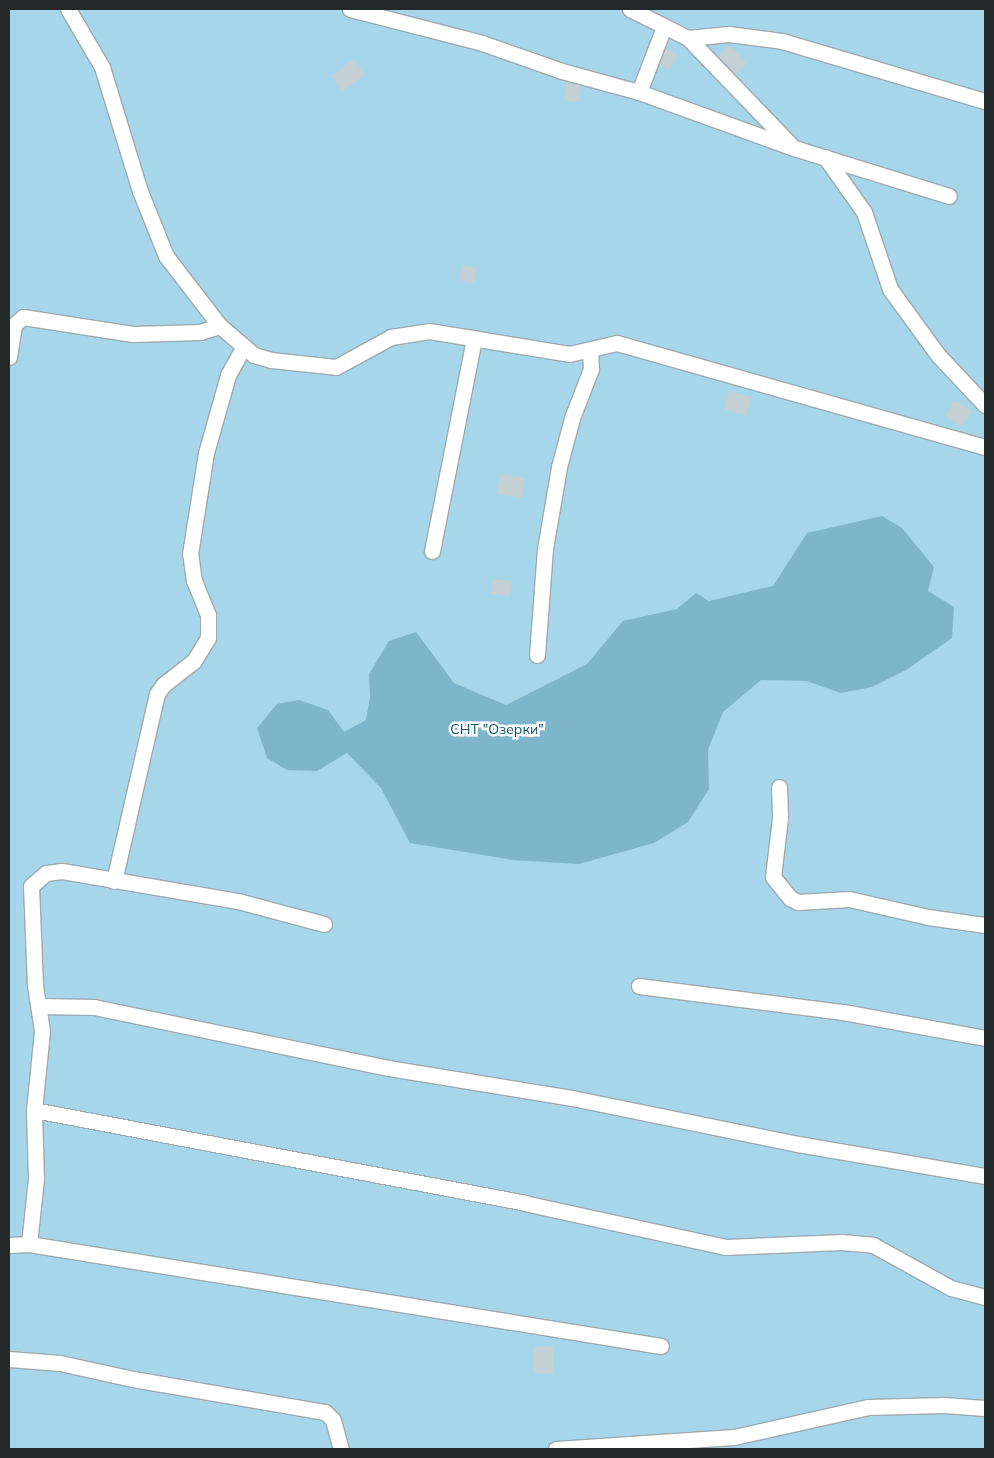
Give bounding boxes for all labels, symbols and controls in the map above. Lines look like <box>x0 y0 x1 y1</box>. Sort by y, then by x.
park label: СНТ "Озерки" <box>450 721 544 737</box>

